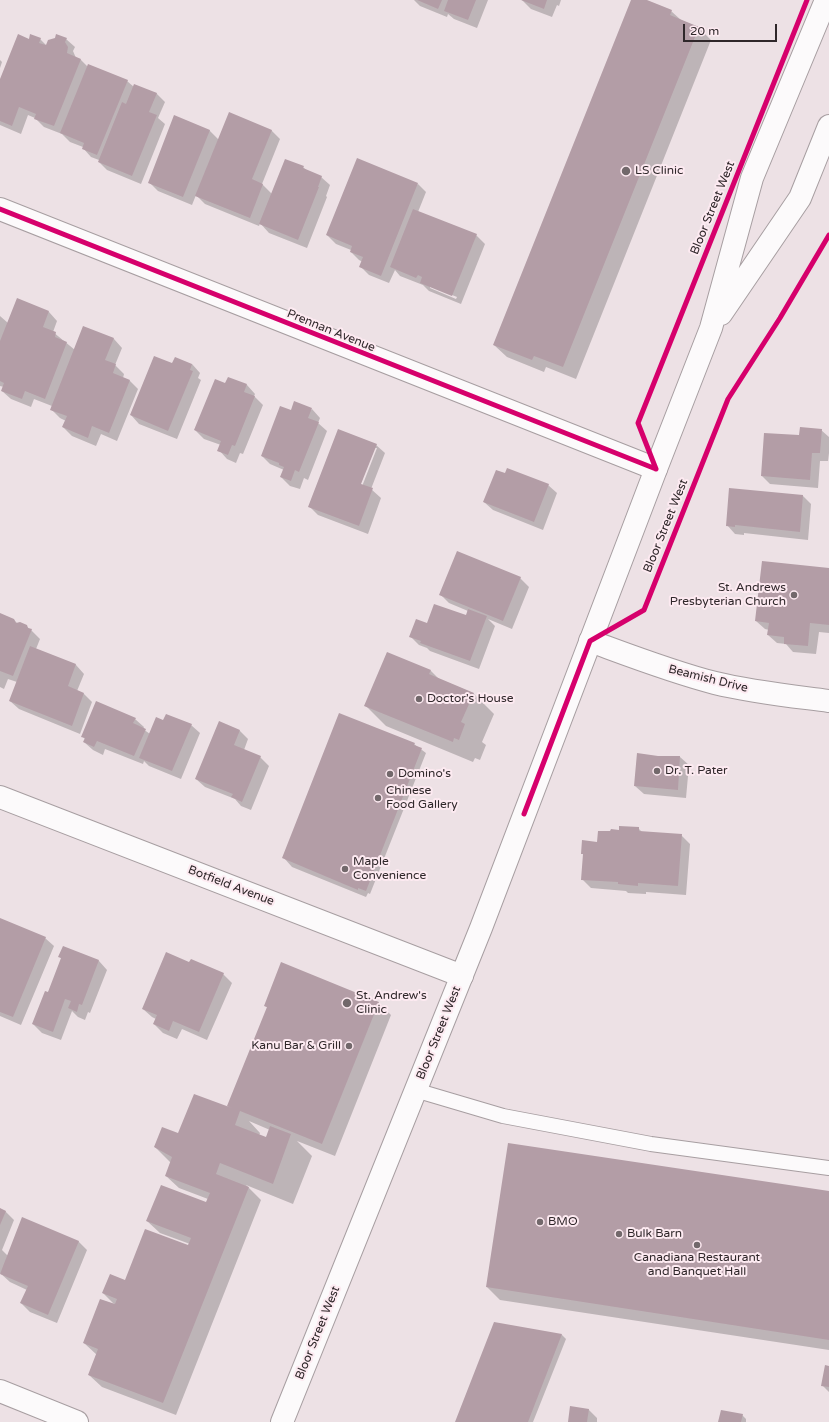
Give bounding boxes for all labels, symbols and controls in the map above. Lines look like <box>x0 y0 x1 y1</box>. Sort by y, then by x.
scale bar <box>685 16 779 42</box>
text: 20 m <box>690 24 719 38</box>
street label: Bloor Street West <box>688 159 738 257</box>
place label: LS Clinic <box>635 164 683 178</box>
marker: LS Clinic <box>620 165 632 177</box>
street label: Prennan Avenue <box>285 307 377 355</box>
street label: Bloor Street West <box>641 477 691 575</box>
place label: St. Andrews Presbyterian Church <box>670 581 786 609</box>
marker: St. Andrews Presbyterian Church <box>789 590 799 600</box>
street label: Beamish Drive <box>667 662 749 696</box>
place label: Doctor’s House <box>427 692 513 706</box>
marker: Doctor’s House <box>414 694 424 704</box>
place label: Dr. T. Pater <box>665 764 728 778</box>
marker: Dr. T. Pater <box>652 766 662 776</box>
place label: Domino's <box>398 767 451 781</box>
marker: Domino's <box>385 769 395 779</box>
place label: Chinese Food Gallery <box>386 784 458 812</box>
marker: Chinese Food Gallery <box>373 793 383 803</box>
place label: Maple Convenience <box>353 855 426 883</box>
street label: Botfield Avenue <box>186 863 276 909</box>
marker: Maple Convenience <box>340 864 350 874</box>
street label: Bloor Street West <box>414 984 464 1082</box>
place label: St. Andrew's Clinic <box>356 989 427 1017</box>
marker: St. Andrew's Clinic <box>341 997 353 1009</box>
place label: Kanu Bar & Grill <box>251 1039 341 1053</box>
marker: Kanu Bar & Grill <box>344 1041 354 1051</box>
place label: BMO <box>548 1215 578 1229</box>
marker: BMO <box>535 1217 545 1227</box>
place label: Bulk Barn <box>627 1227 682 1241</box>
marker: Bulk Barn <box>614 1229 624 1239</box>
marker: Canadiana Restaurant and Banquet Hall <box>692 1240 702 1250</box>
place label: Canadiana Restaurant and Banquet Hall <box>634 1251 760 1279</box>
street label: Bloor Street West <box>293 1284 343 1382</box>

